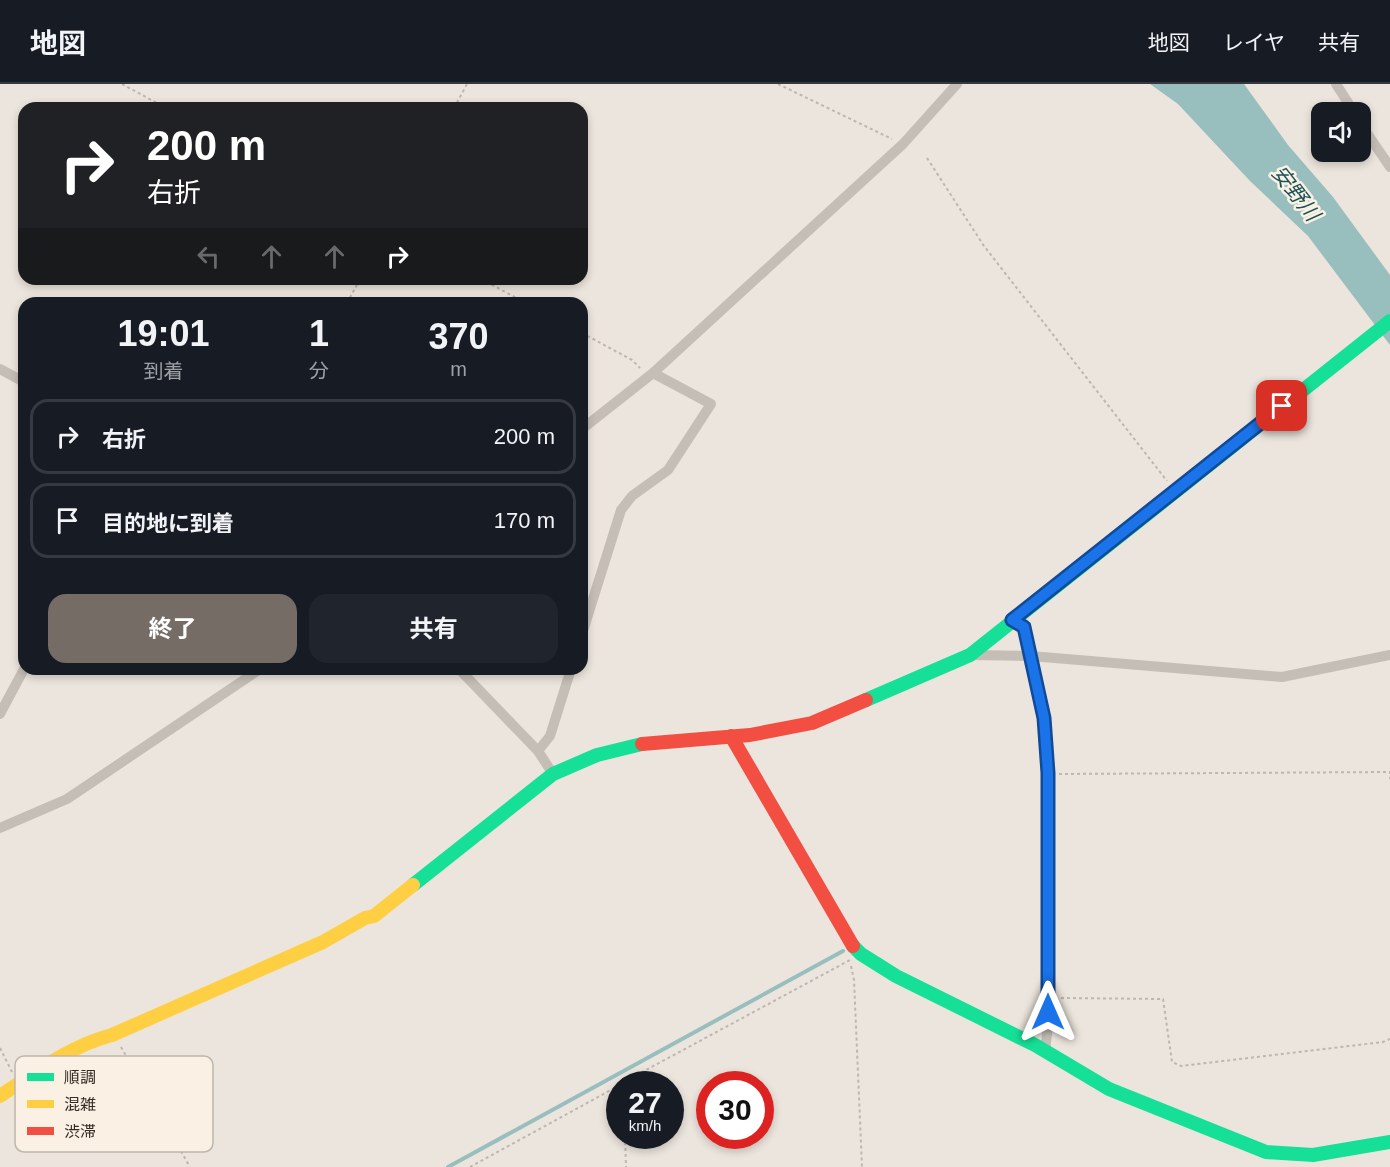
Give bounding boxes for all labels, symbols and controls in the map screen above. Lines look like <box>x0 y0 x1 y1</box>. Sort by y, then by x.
text: 地図 <box>30 28 86 59</box>
text: 地図 <box>1148 31 1190 54</box>
text: レイヤ <box>1223 31 1285 54</box>
text: 共有 <box>1318 31 1360 54</box>
map controls <box>1311 102 1371 162</box>
button: sound <box>1311 102 1371 162</box>
text: 200 m <box>147 122 266 169</box>
icon: right <box>48 126 126 204</box>
water label: 安野川 <box>1268 161 1326 226</box>
text: 右折 <box>147 178 201 208</box>
icon: left <box>192 240 225 273</box>
icon: ahead <box>255 240 288 273</box>
icon: ahead <box>318 240 351 273</box>
icon: right <box>381 240 414 273</box>
text: 19:01 <box>117 313 210 354</box>
text: 1 <box>309 313 329 354</box>
text: 370 <box>428 316 489 357</box>
text: m <box>450 358 467 380</box>
text: 到着 <box>143 360 183 382</box>
text: 分 <box>309 360 329 382</box>
pin <box>1256 380 1307 431</box>
icon: arrive <box>1265 389 1298 422</box>
icon: right <box>51 420 84 453</box>
text: 200 m <box>494 424 555 449</box>
text: 右折 <box>102 427 146 452</box>
icon: arrive <box>51 504 84 537</box>
text: 170 m <box>494 508 555 533</box>
text: 目的地に到着 <box>102 511 234 536</box>
button: 終了 <box>48 594 297 663</box>
button: 共有 <box>309 594 558 663</box>
position arrow <box>1016 980 1080 1044</box>
legend <box>15 1056 213 1152</box>
text: 順調 <box>64 1069 96 1086</box>
speed limit sign: 30 <box>696 1071 774 1149</box>
text: 27 <box>628 1086 662 1119</box>
text: 混雑 <box>64 1096 96 1113</box>
text: km/h <box>629 1117 661 1134</box>
text: 渋滞 <box>64 1123 96 1140</box>

